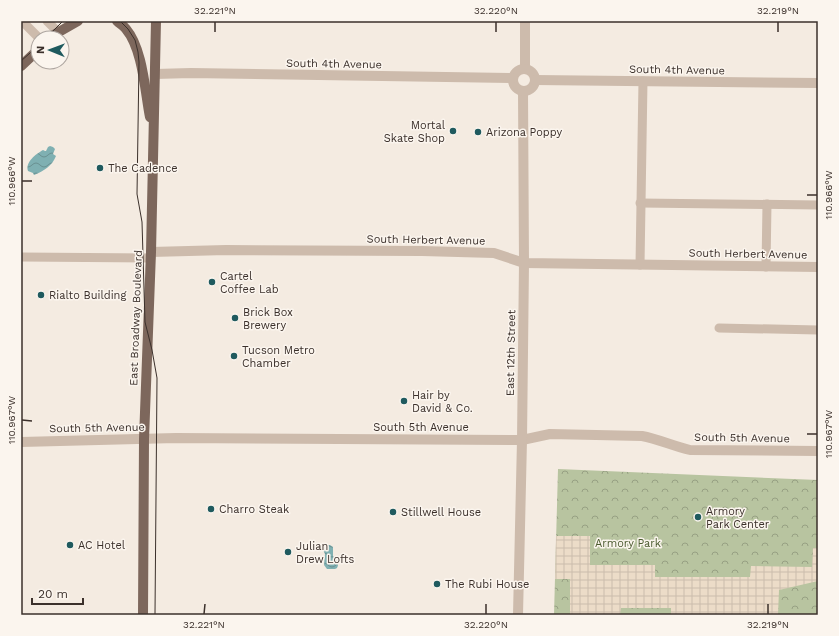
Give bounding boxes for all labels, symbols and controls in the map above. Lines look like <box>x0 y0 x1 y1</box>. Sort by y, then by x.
text: 32.221°N <box>194 5 236 16</box>
text: 32.220°N <box>474 5 518 16</box>
text: 32.219°N <box>757 5 799 16</box>
north arrow <box>30 30 70 70</box>
text: N <box>34 46 47 54</box>
street label: South 4th Avenue <box>286 57 382 71</box>
street label: South 4th Avenue <box>629 63 725 77</box>
place label: Mortal Skate Shop <box>384 119 446 145</box>
marker: Mortal Skate Shop <box>448 126 458 136</box>
place label: Arizona Poppy <box>486 126 562 139</box>
marker: Arizona Poppy <box>473 127 483 137</box>
text: 110.966°W <box>6 156 17 205</box>
place label: The Cadence <box>108 162 178 175</box>
marker: The Cadence <box>95 163 105 173</box>
text: 110.966°W <box>823 170 834 219</box>
street label: South Herbert Avenue <box>367 232 485 248</box>
street label: South Herbert Avenue <box>689 246 807 262</box>
street label: East Broadway Boulevard <box>127 250 145 386</box>
place label: Cartel Coffee Lab <box>220 270 279 296</box>
marker: Cartel Coffee Lab <box>207 277 217 287</box>
place label: Rialto Building <box>49 289 126 302</box>
marker: Rialto Building <box>36 290 46 300</box>
place label: Brick Box Brewery <box>243 306 293 332</box>
street label: East 12th Street <box>504 309 518 396</box>
marker: Brick Box Brewery <box>230 313 240 323</box>
place label: Tucson Metro Chamber <box>242 344 315 370</box>
marker: Tucson Metro Chamber <box>229 351 239 361</box>
place label: Hair by David & Co. <box>412 389 473 415</box>
text: 110.967°W <box>6 395 17 444</box>
marker: Hair by David & Co. <box>399 396 409 406</box>
text: 110.967°W <box>823 409 834 458</box>
street label: South 5th Avenue <box>49 421 145 435</box>
street label: South 5th Avenue <box>373 421 469 434</box>
street label: South 5th Avenue <box>694 431 790 445</box>
place label: Charro Steak <box>219 503 289 516</box>
marker: Charro Steak <box>206 504 216 514</box>
place label: Armory Park Center <box>706 505 770 531</box>
place label: Stillwell House <box>401 506 481 519</box>
marker: Stillwell House <box>388 507 398 517</box>
marker: Armory Park Center <box>693 512 703 522</box>
park label: Armory Park <box>595 537 661 550</box>
place label: AC Hotel <box>78 539 126 552</box>
marker: AC Hotel <box>65 540 75 550</box>
place label: Julian Drew Lofts <box>296 540 354 566</box>
marker: Julian Drew Lofts <box>283 547 293 557</box>
place label: The Rubi House <box>445 578 529 591</box>
marker: The Rubi House <box>432 579 442 589</box>
scale bar <box>32 580 83 606</box>
text: 20 m <box>38 587 68 601</box>
text: 32.221°N <box>183 619 225 630</box>
text: 32.220°N <box>464 619 508 630</box>
text: 32.219°N <box>747 619 789 630</box>

